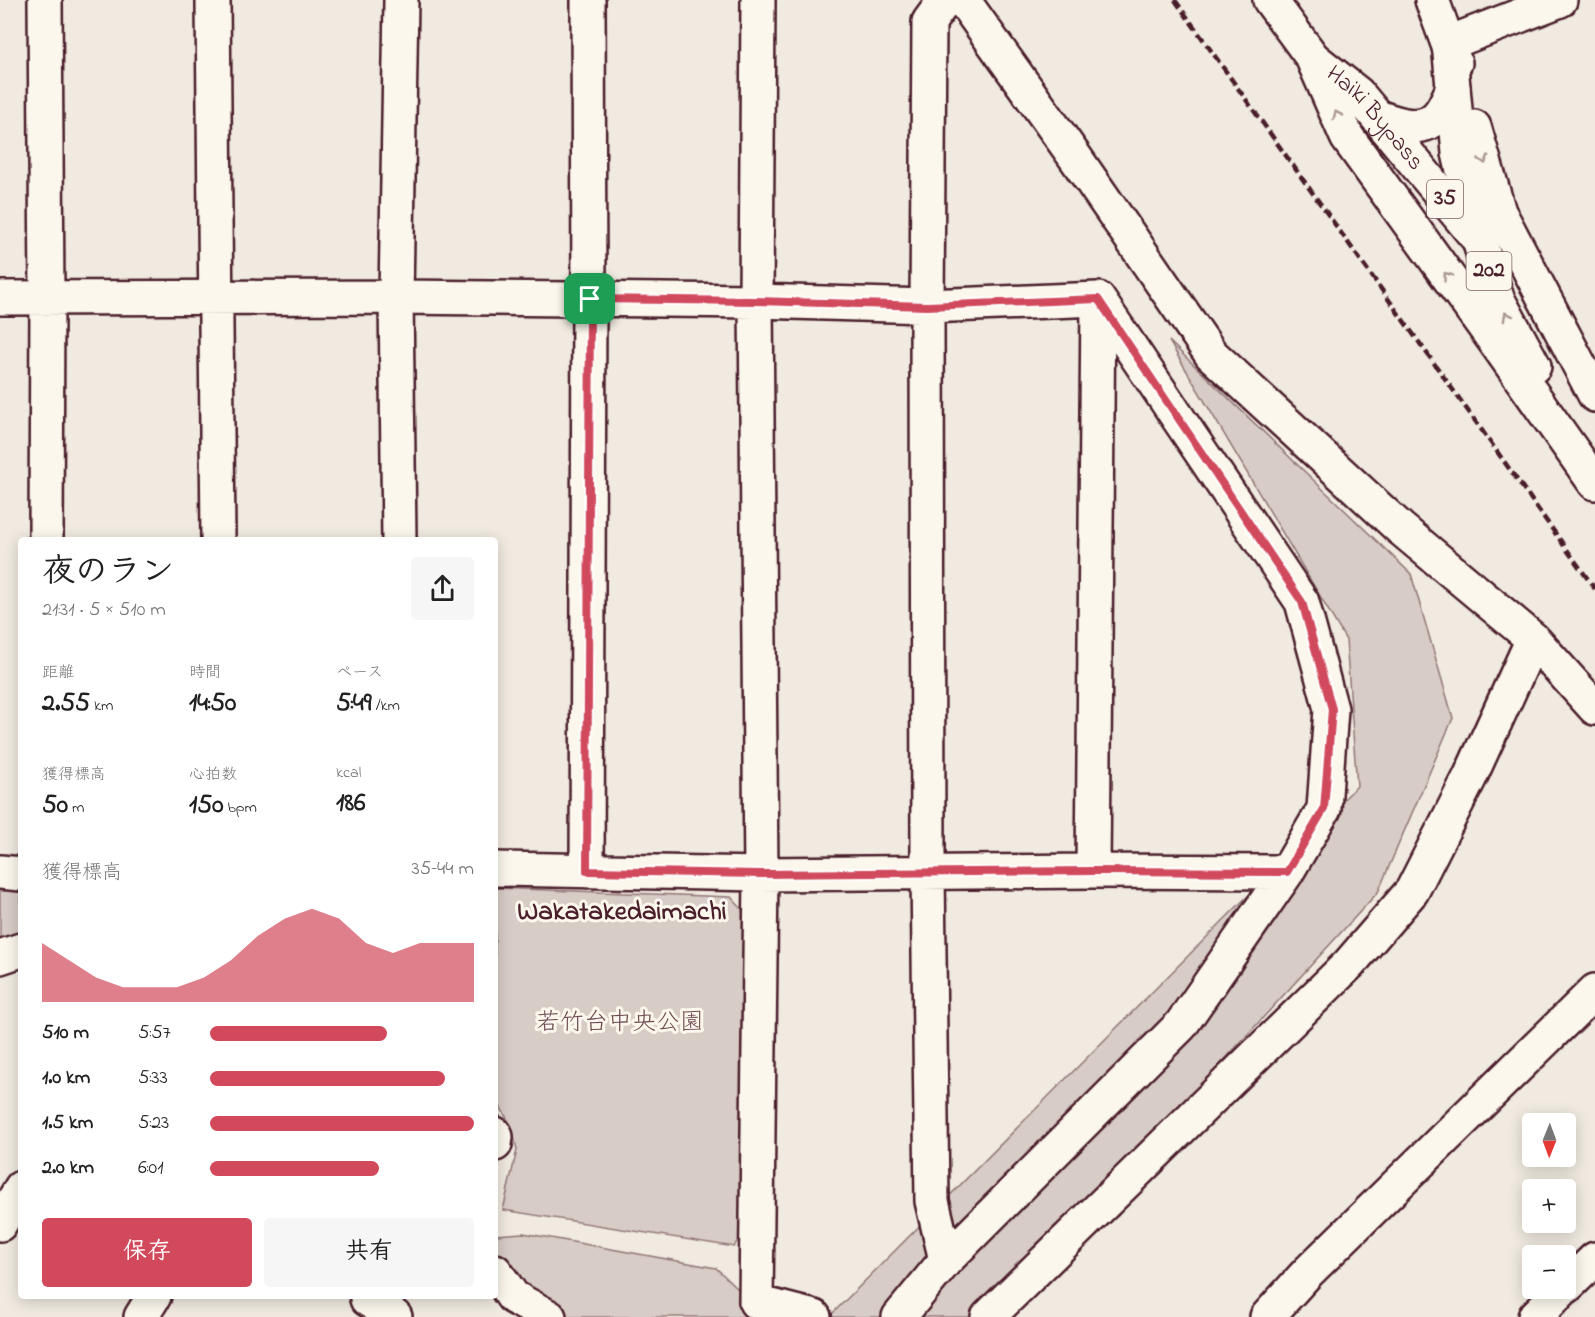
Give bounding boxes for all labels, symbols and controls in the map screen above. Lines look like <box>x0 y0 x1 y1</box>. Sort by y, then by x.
street label: Haiki Bypass <box>1318 57 1432 178</box>
one-way arrow <box>1332 110 1344 121</box>
one-way arrow <box>1477 154 1489 165</box>
road number: 35 <box>1427 180 1463 218</box>
road number: 202 <box>1466 252 1512 290</box>
one-way arrow <box>1443 271 1454 282</box>
pin <box>564 273 615 324</box>
icon: arrive <box>573 282 606 315</box>
one-way arrow <box>1503 311 1514 322</box>
text: 夜のラン <box>42 549 174 597</box>
button: share <box>411 557 474 620</box>
text: 21:31 · 5 × 510 m <box>42 596 166 625</box>
text: 距離 <box>42 661 74 685</box>
text: 時間 <box>189 661 221 685</box>
text: ペース <box>336 661 383 685</box>
text: 2.55 <box>42 685 90 723</box>
text: 14:50 <box>189 685 236 723</box>
text: 5:49 <box>336 685 372 723</box>
text: km <box>90 694 113 718</box>
text: /km <box>372 694 400 718</box>
text: kcal <box>336 761 361 785</box>
text: 獲得標高 <box>42 763 106 787</box>
text: 心拍数 <box>189 763 237 787</box>
text: 186 <box>336 785 365 823</box>
text: 50 <box>42 787 68 825</box>
text: 150 <box>189 787 223 825</box>
text: m <box>68 796 85 820</box>
text: bpm <box>223 796 257 820</box>
text: 35–44 m <box>412 855 474 884</box>
text: 獲得標高 <box>42 859 122 888</box>
district label: Wakatakedaimachi <box>517 893 727 932</box>
park label: 若竹台中央公園 <box>536 1006 704 1041</box>
text: 510 m <box>42 1019 89 1048</box>
text: 5:57 <box>138 1019 171 1048</box>
text: 1.0 km <box>42 1064 90 1093</box>
text: 5:33 <box>138 1064 168 1093</box>
text: 1.5 km <box>42 1109 93 1138</box>
text: 5:23 <box>138 1109 169 1138</box>
north arrow <box>1522 1113 1576 1167</box>
map controls <box>1522 1113 1576 1299</box>
text: 2.0 km <box>42 1154 94 1183</box>
text: 6:01 <box>138 1154 164 1183</box>
button: + <box>1522 1179 1576 1233</box>
button: 保存 <box>42 1218 252 1287</box>
button: 共有 <box>264 1218 474 1287</box>
button: − <box>1522 1245 1576 1299</box>

